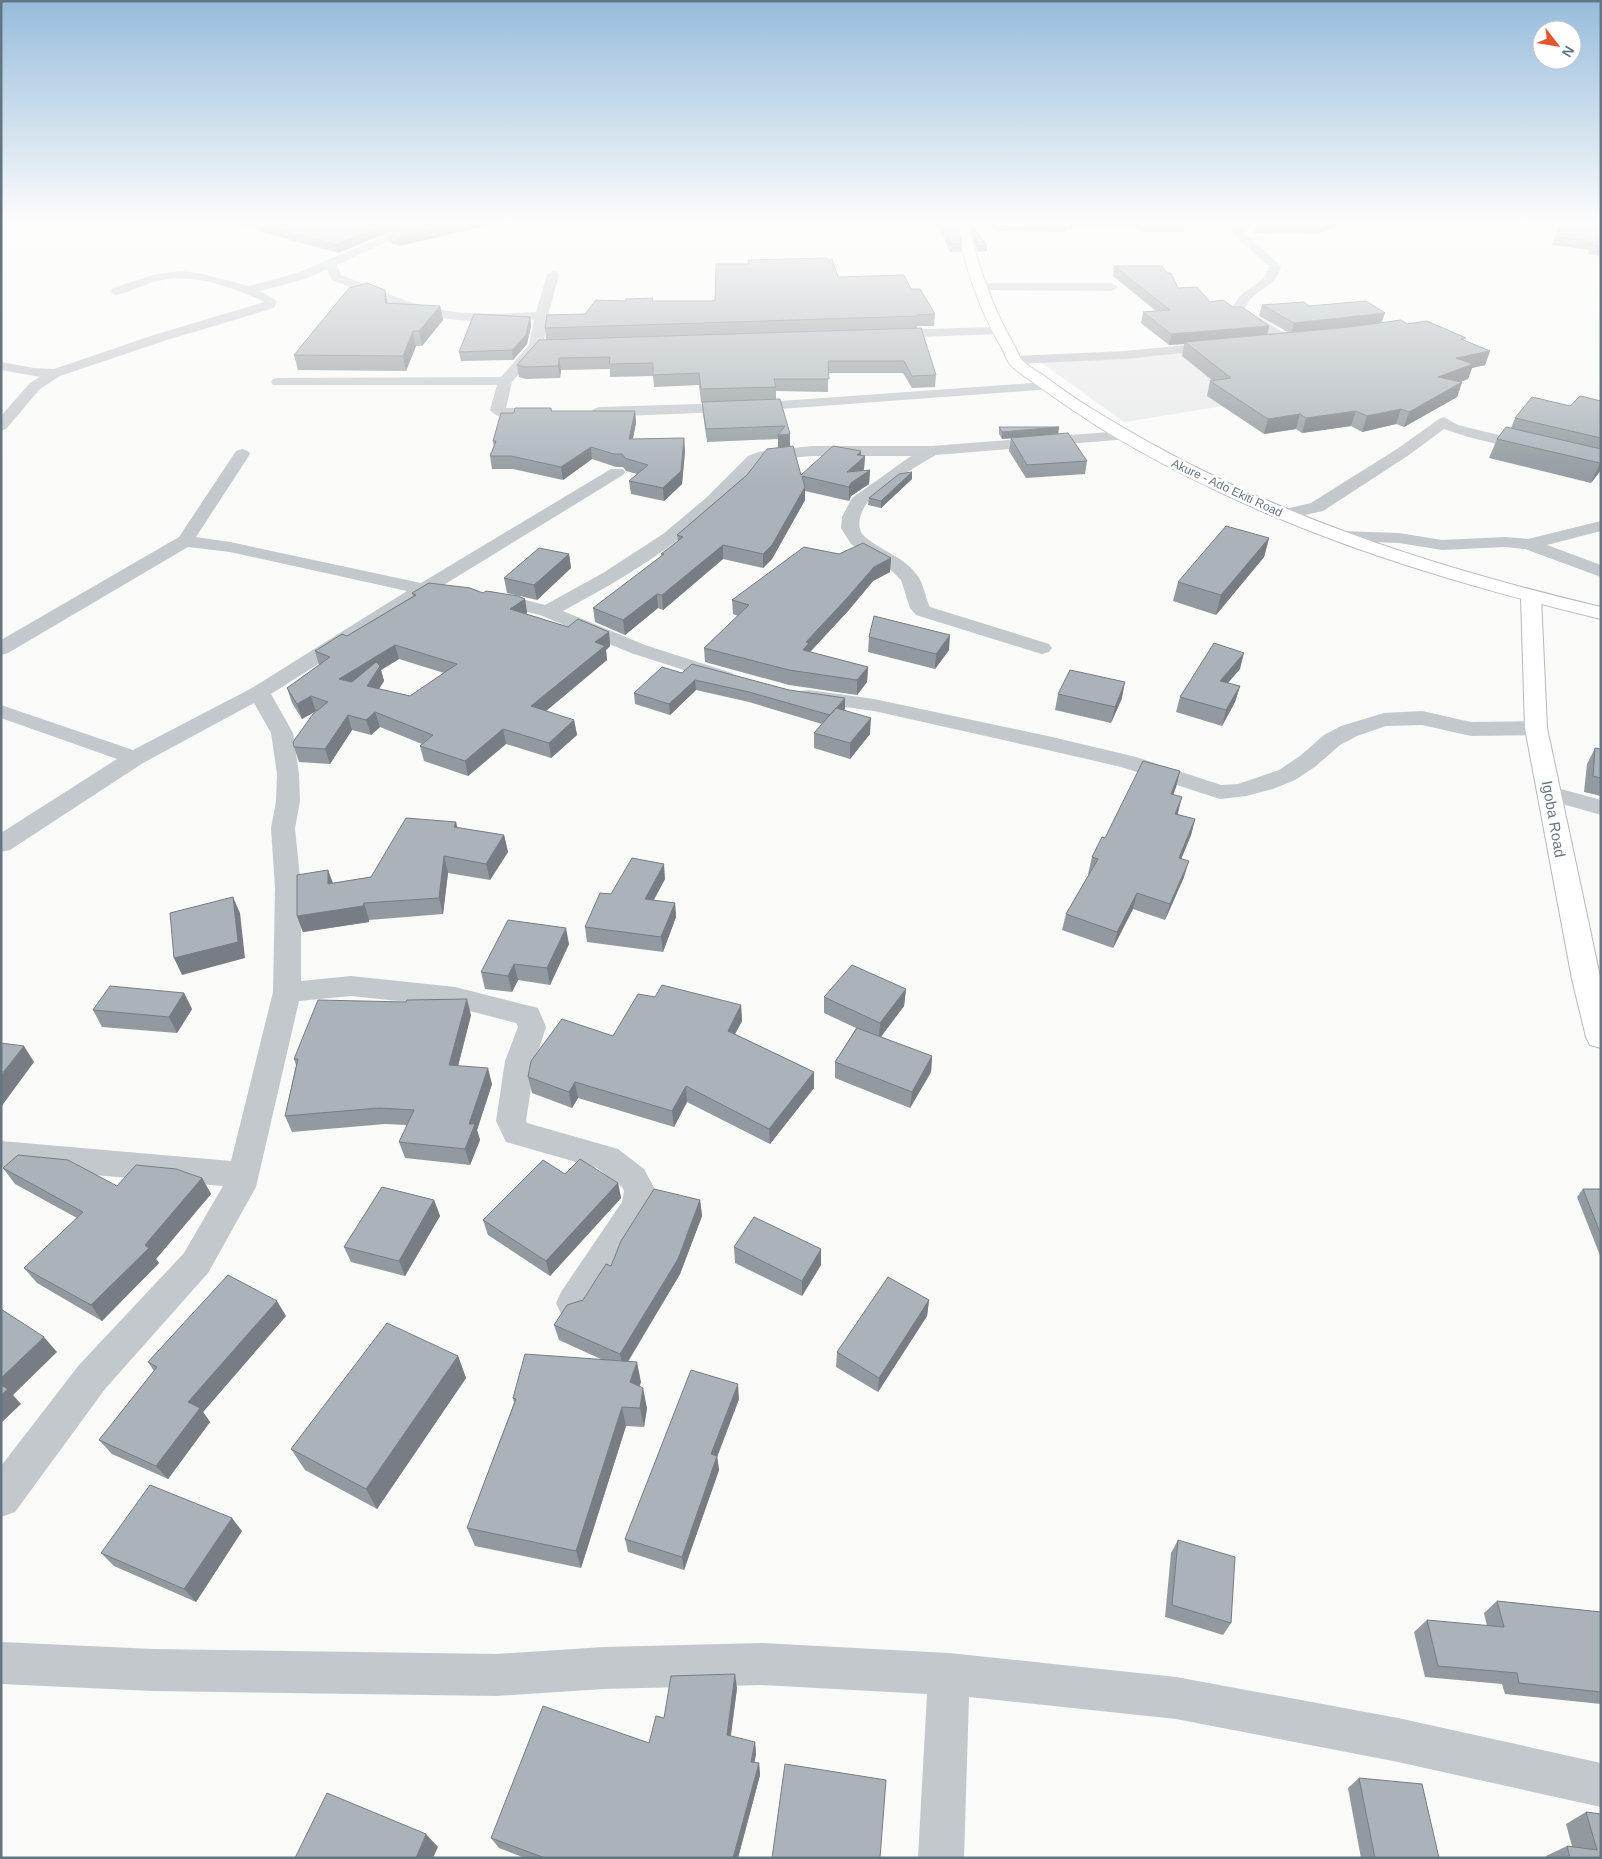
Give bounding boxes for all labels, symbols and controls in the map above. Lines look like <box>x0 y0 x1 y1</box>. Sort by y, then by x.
north arrow <box>1532 20 1582 70</box>
text: N <box>1559 43 1578 60</box>
street label: Akure - Ado Ekiti Road <box>1169 456 1285 520</box>
street label: Igoba Road <box>1539 779 1569 859</box>

